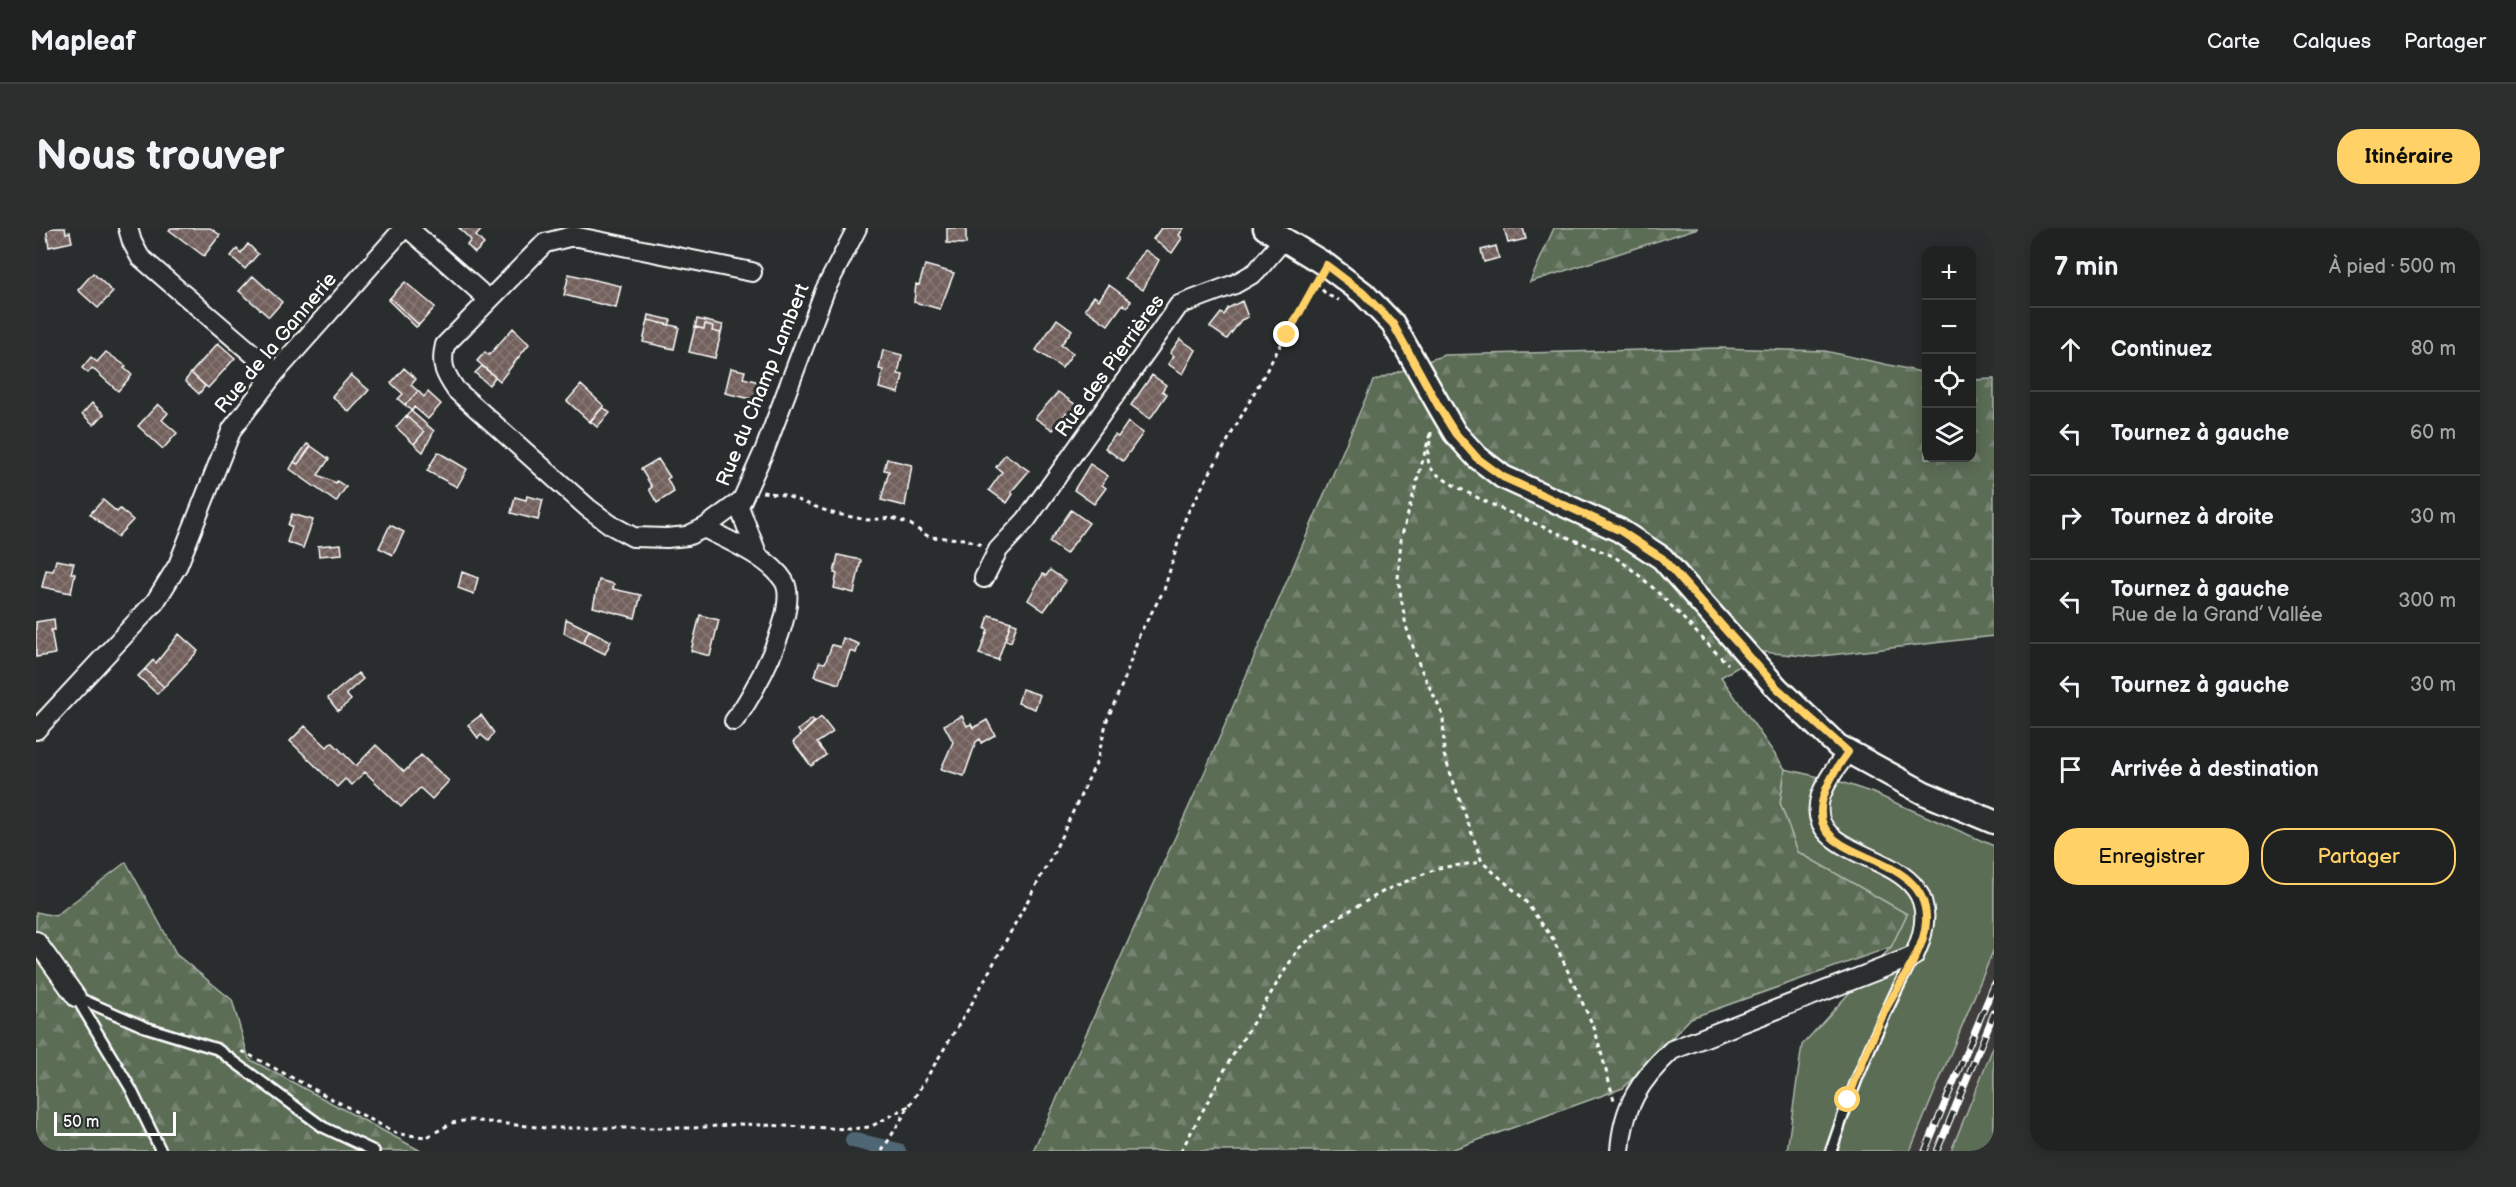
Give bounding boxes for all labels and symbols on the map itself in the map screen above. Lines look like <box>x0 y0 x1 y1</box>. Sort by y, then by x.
street label: Rue de la Gannerie <box>210 267 342 418</box>
street label: Rue du Champ Lambert <box>711 280 815 490</box>
street label: Rue des Pierrières <box>1050 290 1170 442</box>
route end <box>1273 321 1299 347</box>
route start <box>1834 1086 1860 1112</box>
scale bar <box>54 1109 176 1136</box>

